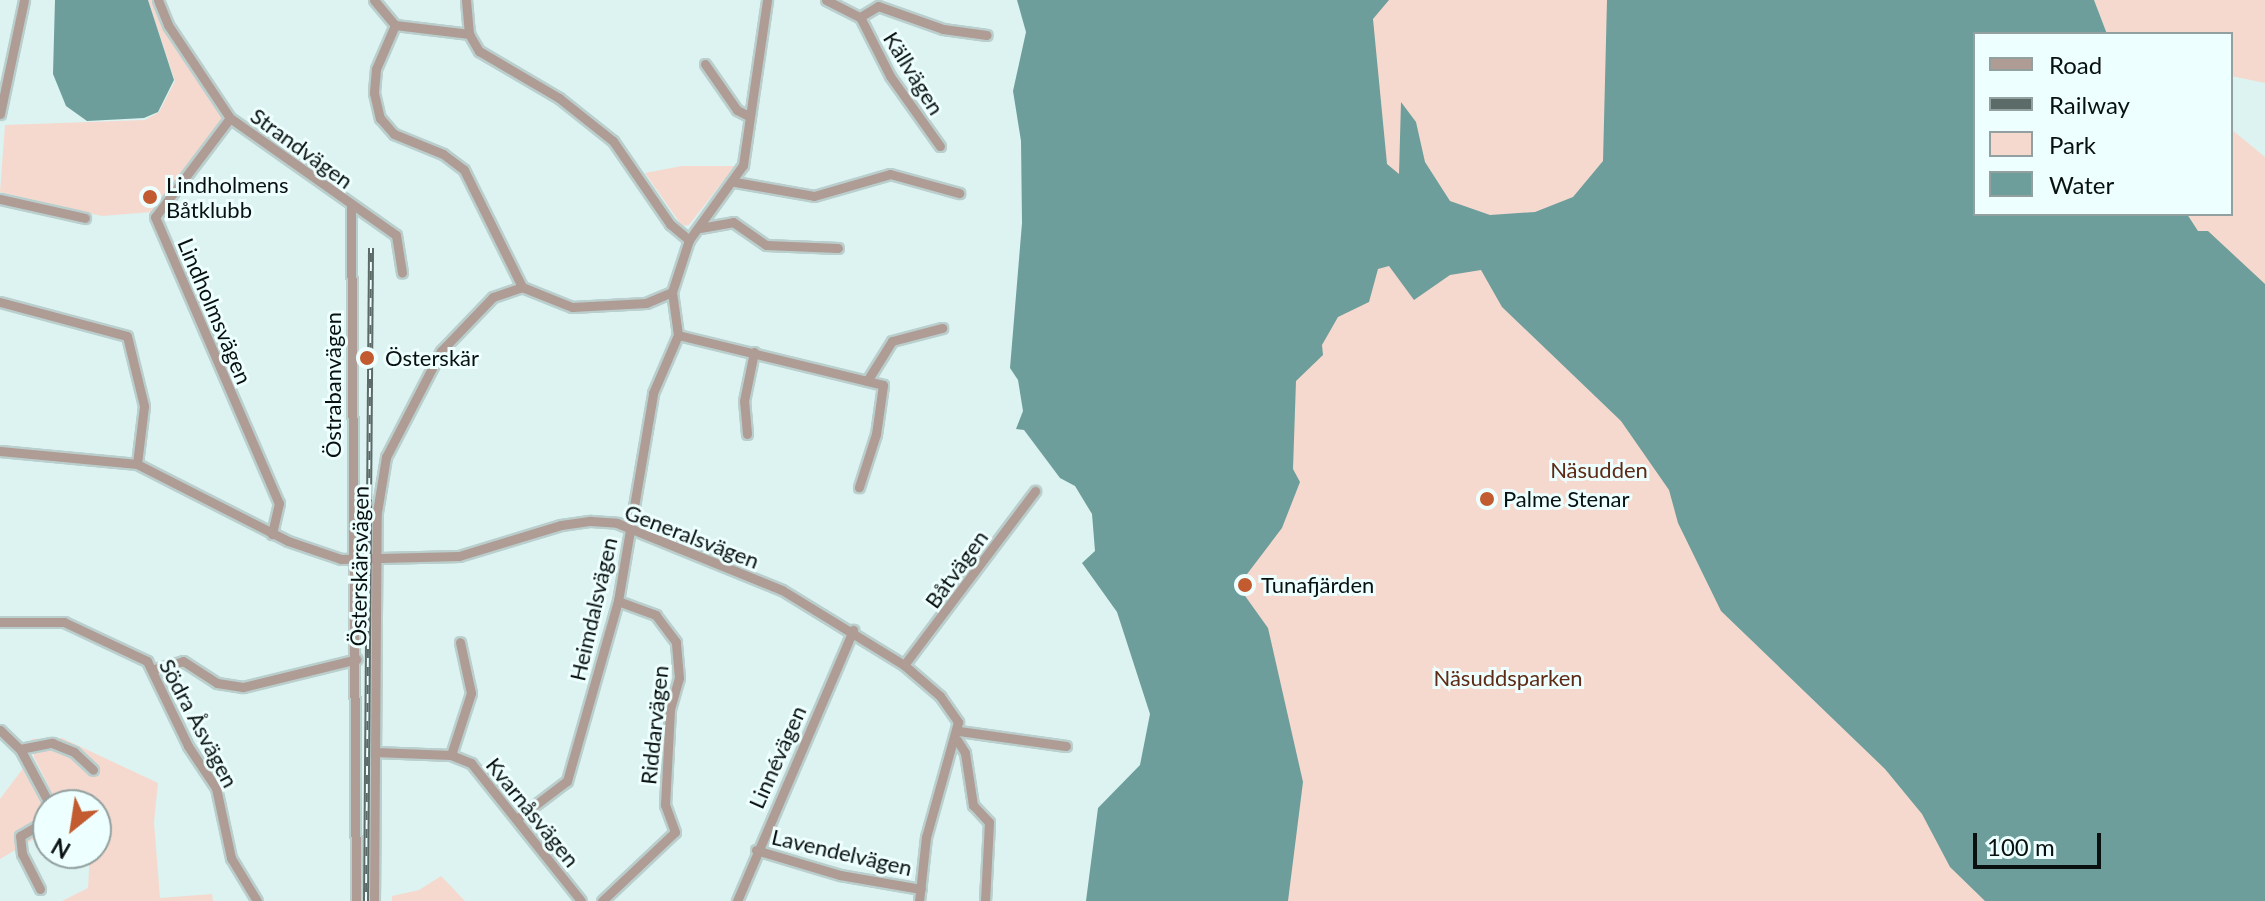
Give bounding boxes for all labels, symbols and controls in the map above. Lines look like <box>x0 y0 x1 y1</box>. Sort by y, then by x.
street label: Källvägen <box>878 27 950 119</box>
legend <box>1973 32 2233 216</box>
text: Road <box>2049 50 2102 79</box>
text: Railway <box>2049 90 2130 119</box>
street label: Strandvägen <box>246 102 358 194</box>
text: Park <box>2049 130 2096 159</box>
text: Water <box>2049 170 2114 199</box>
place label: Lindholmens Båtklubb <box>166 171 289 222</box>
marker: Lindholmens Båtklubb <box>141 188 159 206</box>
street label: Lindholmsvägen <box>172 234 258 388</box>
street label: Östrabanvägen <box>320 312 346 458</box>
place label: Österskär <box>385 345 479 371</box>
marker: Österskär <box>356 347 378 369</box>
park label: Näsudden <box>1550 457 1648 483</box>
street label: Österskärsvägen <box>344 486 374 646</box>
place label: Palme Stenar <box>1503 486 1629 512</box>
marker: Palme Stenar <box>1478 490 1496 508</box>
street label: Generalsvägen <box>621 498 763 574</box>
street label: Båtvägen <box>919 525 993 613</box>
street label: Heimdalsvägen <box>564 535 622 683</box>
place label: Tunafjärden <box>1261 572 1374 598</box>
marker: Tunafjärden <box>1236 576 1254 594</box>
street label: Södra Åsvägen <box>154 654 244 792</box>
street label: Riddarvägen <box>635 664 673 786</box>
park label: Näsuddsparken <box>1433 665 1583 691</box>
street label: Linnévägen <box>743 702 811 812</box>
street label: Kvarnåsvägen <box>481 752 585 872</box>
north arrow <box>32 789 112 869</box>
scale bar <box>1977 817 2105 867</box>
street label: Lavendelvägen <box>769 823 915 881</box>
text: 100 m <box>1987 832 2055 861</box>
text: N <box>47 833 75 864</box>

